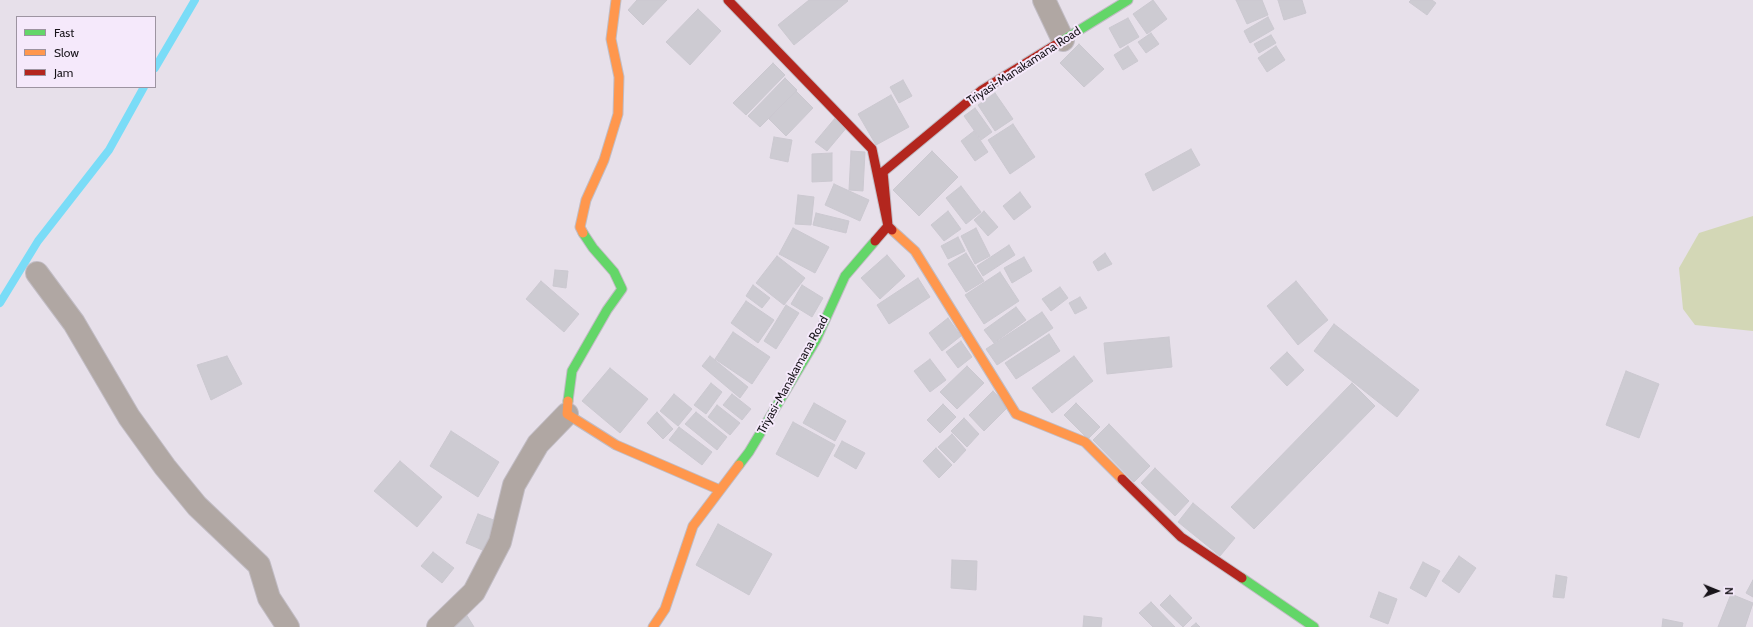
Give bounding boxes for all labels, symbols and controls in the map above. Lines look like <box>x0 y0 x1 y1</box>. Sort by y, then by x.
legend <box>16 16 156 88</box>
street label: Triyasi-Manakamana Road <box>965 24 1083 108</box>
text: Fast <box>54 25 74 40</box>
text: Slow <box>54 45 79 60</box>
text: Jam <box>54 65 73 80</box>
street label: Triyasi-Manakamana Road <box>755 314 831 436</box>
north arrow <box>1697 571 1737 611</box>
text: N <box>1722 587 1736 595</box>

